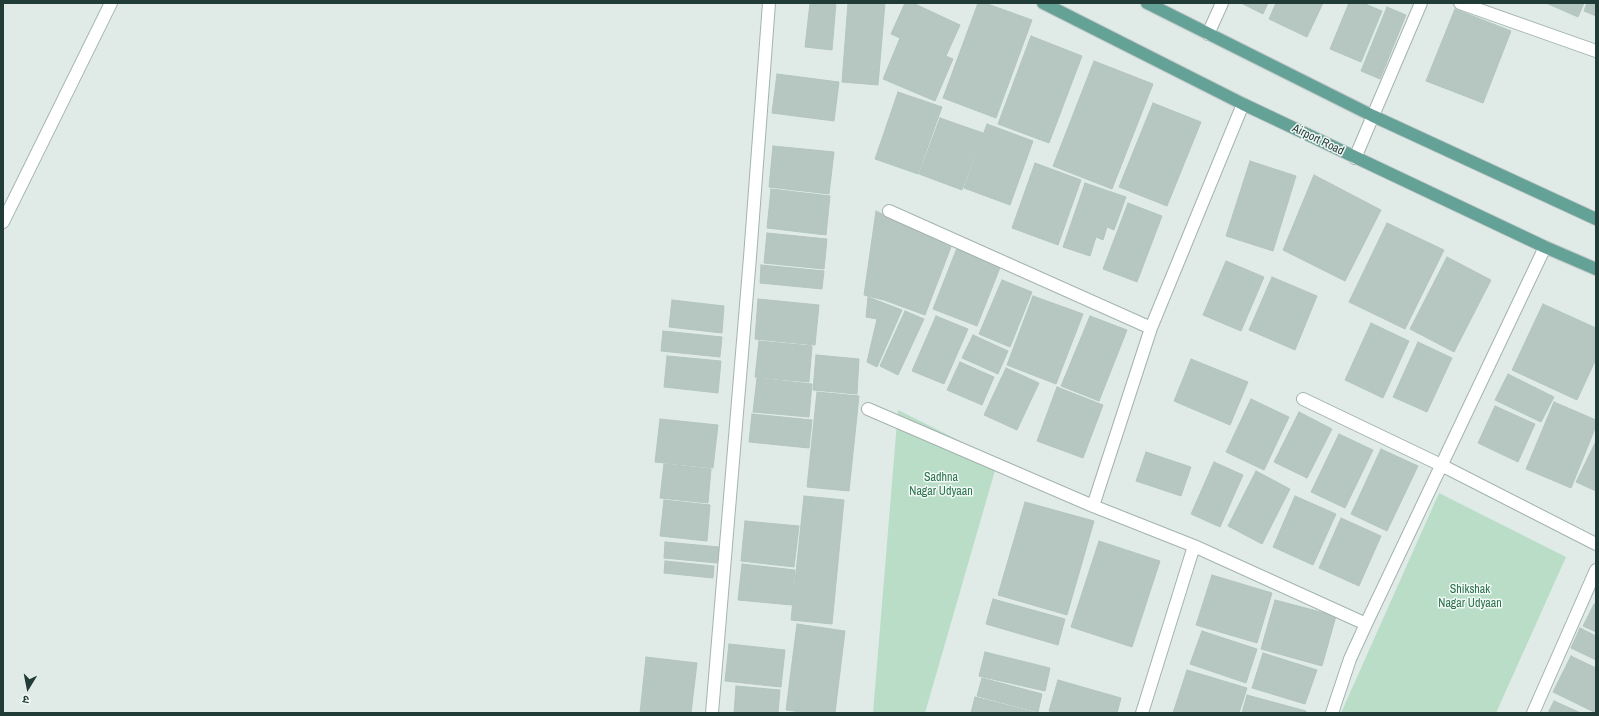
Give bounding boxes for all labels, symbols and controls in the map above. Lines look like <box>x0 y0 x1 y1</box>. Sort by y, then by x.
street label: Airport Road <box>1290 121 1346 159</box>
park label: Sadhna Nagar Udyaan <box>909 471 973 499</box>
park label: Shikshak Nagar Udyaan <box>1438 583 1502 611</box>
north arrow <box>8 668 48 708</box>
text: उ <box>22 692 30 707</box>

